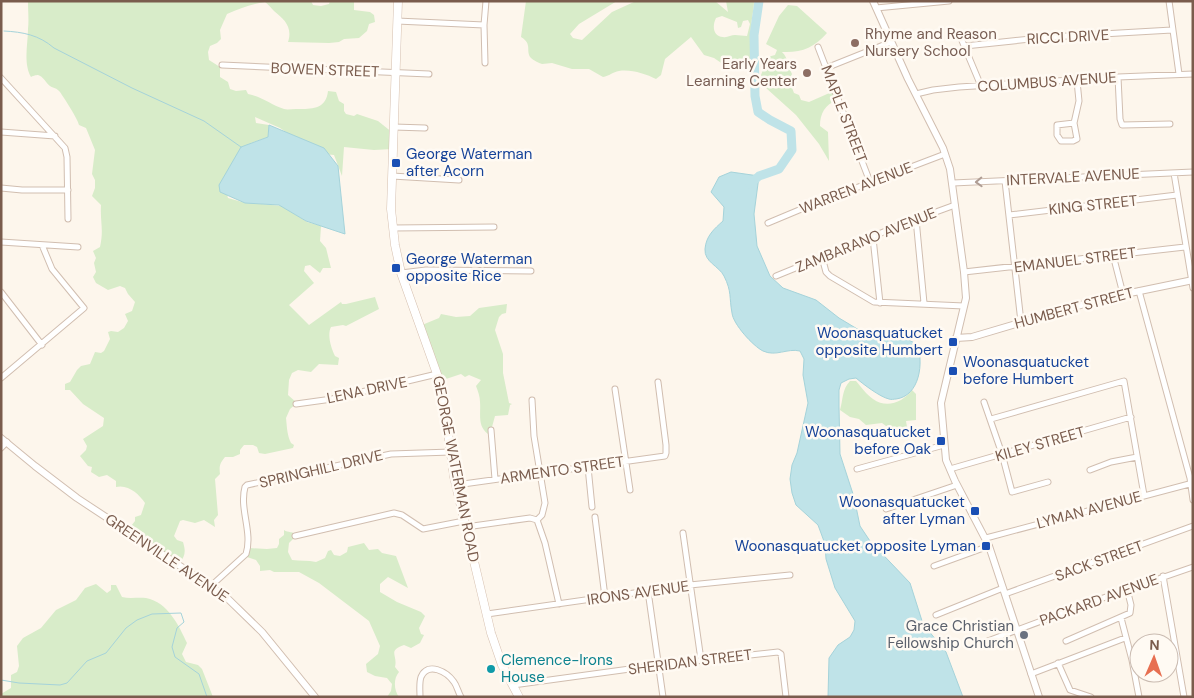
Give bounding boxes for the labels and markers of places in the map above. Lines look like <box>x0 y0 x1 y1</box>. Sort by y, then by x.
place label: Rhyme and Reason Nursery School <box>865 24 997 61</box>
marker: Rhyme and Reason Nursery School <box>849 37 861 49</box>
place label: Early Years Learning Center <box>686 54 797 91</box>
marker: Early Years Learning Center <box>801 67 813 79</box>
place label: George Waterman after Acorn <box>406 144 532 181</box>
marker: George Waterman after Acorn <box>390 157 402 169</box>
place label: George Waterman opposite Rice <box>406 249 532 286</box>
marker: George Waterman opposite Rice <box>390 262 402 274</box>
place label: Woonasquatucket opposite Humbert <box>816 323 943 360</box>
marker: Woonasquatucket opposite Humbert <box>947 336 959 348</box>
place label: Woonasquatucket before Humbert <box>963 352 1089 389</box>
marker: Woonasquatucket before Humbert <box>947 365 959 377</box>
place label: Woonasquatucket before Oak <box>805 422 931 459</box>
marker: Woonasquatucket before Oak <box>935 435 947 447</box>
place label: Woonasquatucket after Lyman <box>839 492 965 529</box>
marker: Woonasquatucket after Lyman <box>969 505 981 517</box>
place label: Woonasquatucket opposite Lyman <box>735 536 976 556</box>
marker: Woonasquatucket opposite Lyman <box>980 540 992 552</box>
place label: Grace Christian Fellowship Church <box>887 616 1014 653</box>
marker: Grace Christian Fellowship Church <box>1018 629 1030 641</box>
place label: Clemence-Irons House <box>501 650 613 687</box>
marker: Clemence-Irons House <box>485 663 497 675</box>

